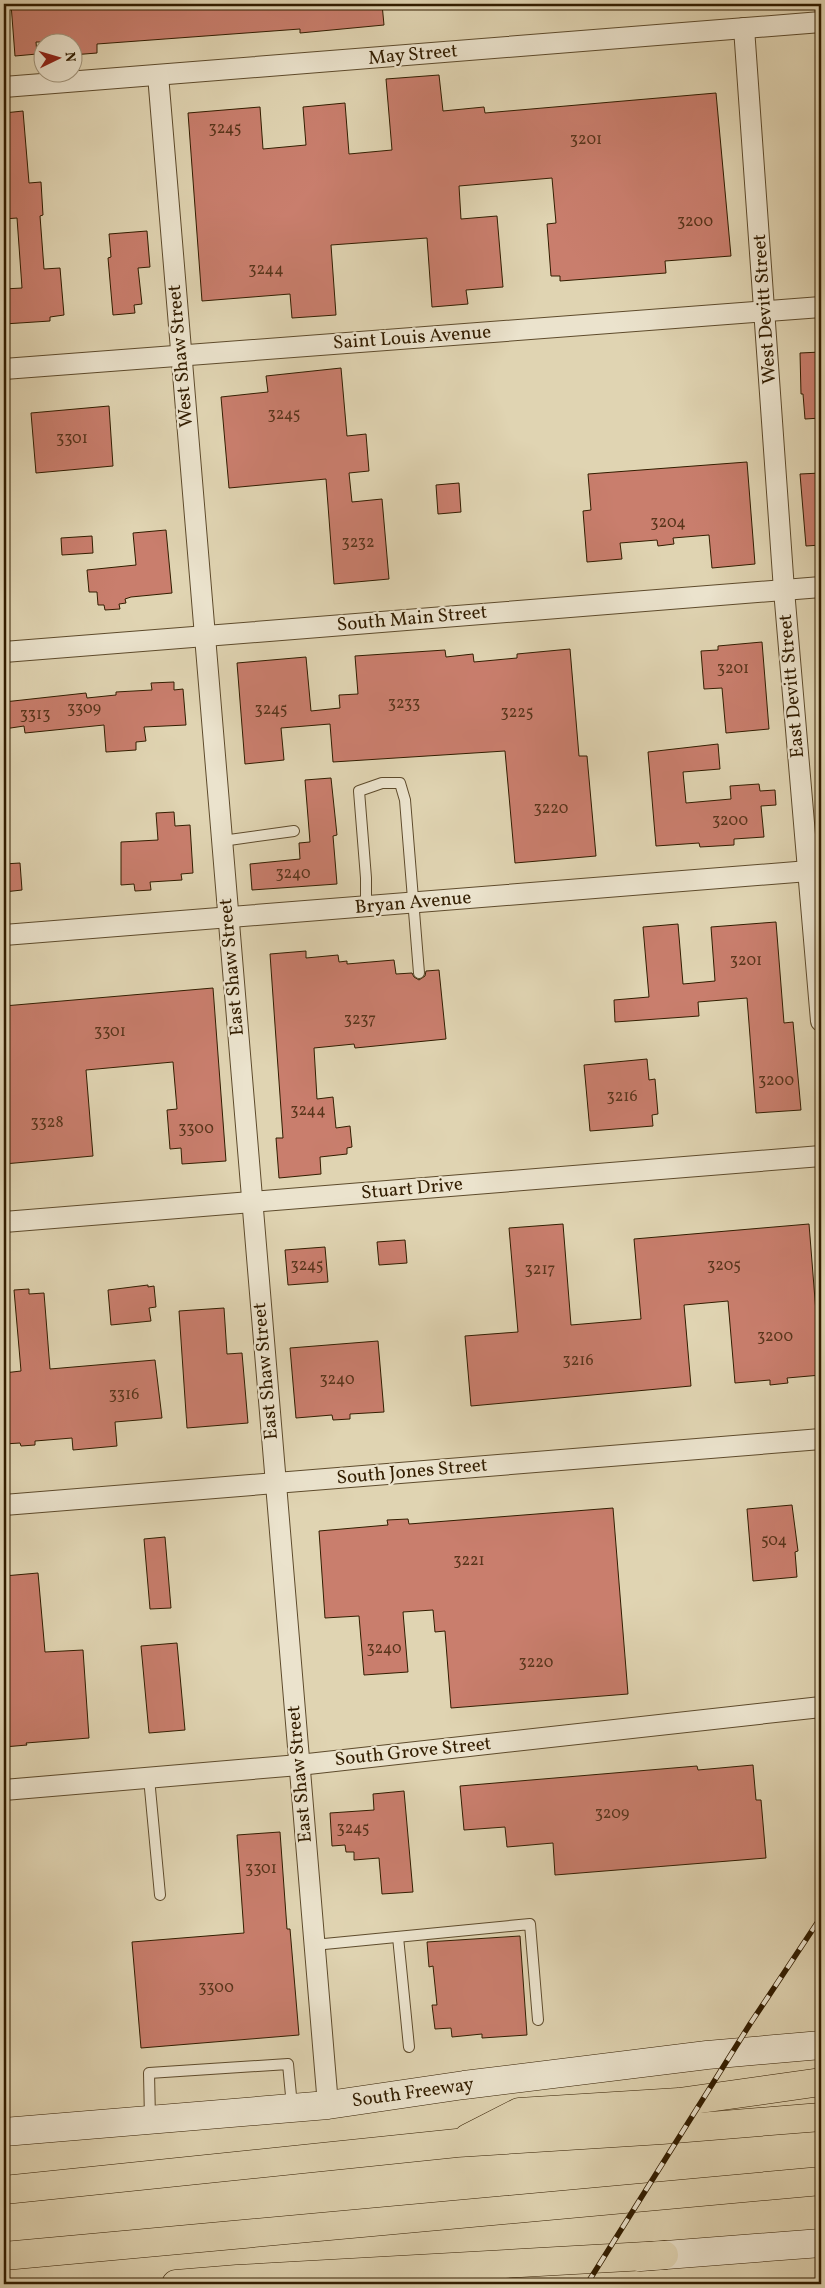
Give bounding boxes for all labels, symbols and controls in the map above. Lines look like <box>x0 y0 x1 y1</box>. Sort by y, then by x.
north arrow <box>32 32 82 82</box>
street label: May Street <box>367 38 459 72</box>
text: N <box>60 51 79 63</box>
house number: 3245 <box>208 118 242 140</box>
house number: 3201 <box>570 129 602 151</box>
house number: 3200 <box>677 211 713 233</box>
street label: West Devitt Street <box>747 233 783 385</box>
house number: 3244 <box>248 259 284 281</box>
street label: West Shaw Street <box>162 283 200 429</box>
street label: Saint Louis Avenue <box>332 319 492 357</box>
house number: 3245 <box>267 404 301 426</box>
house number: 3301 <box>56 428 88 450</box>
house number: 3204 <box>650 512 686 534</box>
house number: 3232 <box>341 532 375 554</box>
street label: South Main Street <box>336 599 489 639</box>
street label: East Devitt Street <box>773 612 811 759</box>
house number: 3201 <box>717 658 749 680</box>
house number: 3233 <box>388 693 420 715</box>
house number: 3309 <box>67 698 101 720</box>
house number: 3245 <box>254 699 288 721</box>
house number: 3225 <box>500 702 534 724</box>
house number: 3313 <box>20 704 50 726</box>
house number: 3220 <box>534 798 568 820</box>
house number: 3200 <box>712 810 748 832</box>
house number: 3240 <box>275 863 311 885</box>
street label: Bryan Avenue <box>354 885 472 921</box>
street label: East Shaw Street <box>213 897 251 1037</box>
house number: 3201 <box>730 950 762 972</box>
house number: 3237 <box>344 1009 376 1031</box>
house number: 3301 <box>94 1021 126 1043</box>
house number: 3200 <box>758 1070 794 1092</box>
house number: 3216 <box>606 1086 638 1108</box>
house number: 3244 <box>290 1100 326 1122</box>
house number: 3328 <box>30 1112 64 1134</box>
house number: 3300 <box>178 1118 214 1140</box>
street label: Stuart Drive <box>360 1172 464 1206</box>
house number: 3245 <box>290 1255 324 1277</box>
house number: 3205 <box>707 1255 741 1277</box>
house number: 3217 <box>525 1259 556 1281</box>
street label: East Shaw Street <box>247 1301 285 1441</box>
house number: 3200 <box>757 1326 793 1348</box>
house number: 3216 <box>562 1350 594 1372</box>
house number: 3240 <box>319 1369 355 1391</box>
house number: 3316 <box>109 1384 139 1406</box>
street label: South Jones Street <box>335 1452 489 1492</box>
house number: 504 <box>761 1530 787 1552</box>
house number: 3221 <box>453 1550 485 1572</box>
house number: 3240 <box>366 1638 402 1660</box>
house number: 3220 <box>519 1652 553 1674</box>
street label: East Shaw Street <box>281 1704 319 1844</box>
street label: South Grove Street <box>333 1731 493 1773</box>
house number: 3209 <box>595 1803 629 1825</box>
house number: 3245 <box>336 1818 370 1840</box>
house number: 3301 <box>245 1858 277 1880</box>
house number: 3300 <box>198 1977 234 1999</box>
street label: South Freeway <box>350 2072 476 2114</box>

